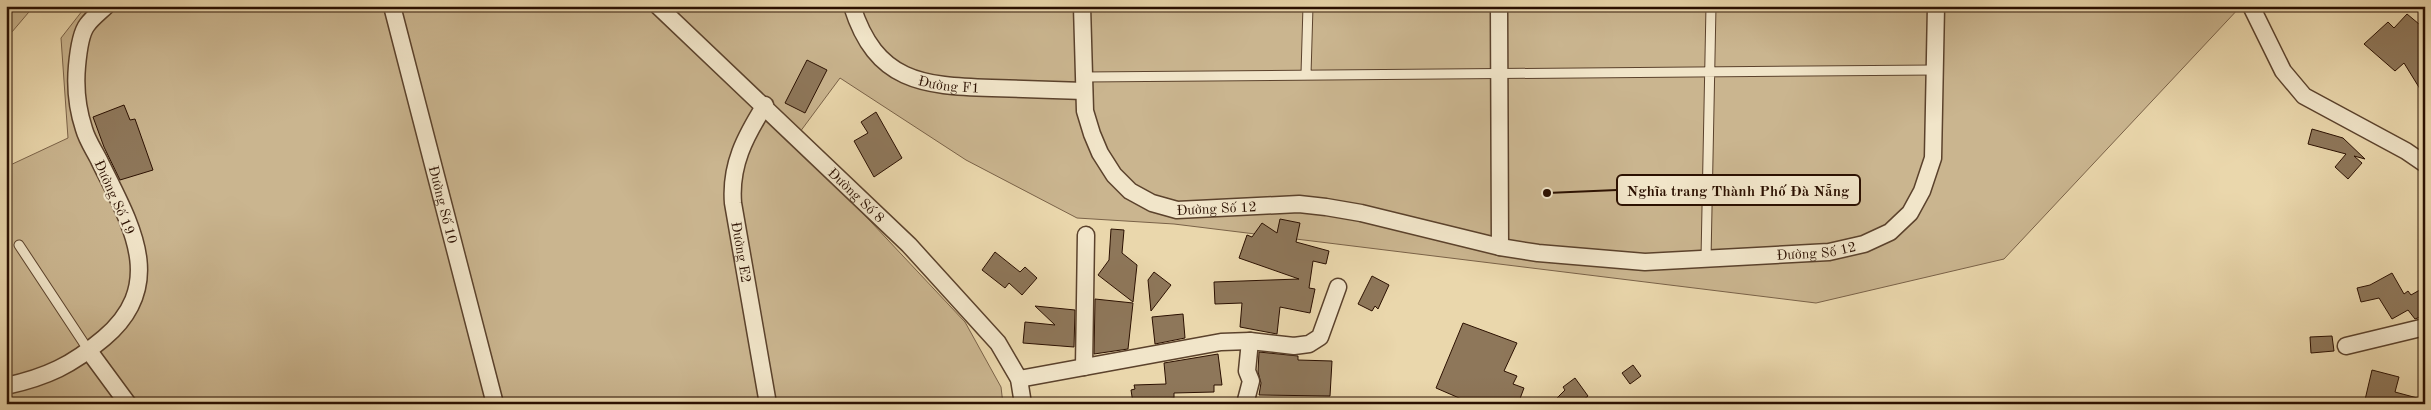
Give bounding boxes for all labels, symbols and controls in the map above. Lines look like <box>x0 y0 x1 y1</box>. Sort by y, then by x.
street label: Đường F1 <box>917 74 980 96</box>
street label: Đường Số 19 <box>91 158 138 237</box>
street label: Đường Số 10 <box>426 164 459 245</box>
street label: Đường Số 8 <box>825 166 887 226</box>
callout: Nghĩa trang Thành Phố Đà Nẵng <box>1617 175 1860 205</box>
text: Nghĩa trang Thành Phố Đà Nẵng <box>1627 184 1850 200</box>
street label: Đường Số 12 <box>1176 200 1257 218</box>
street label: Đường E2 <box>728 221 753 284</box>
street label: Đường Số 12 <box>1776 240 1858 263</box>

